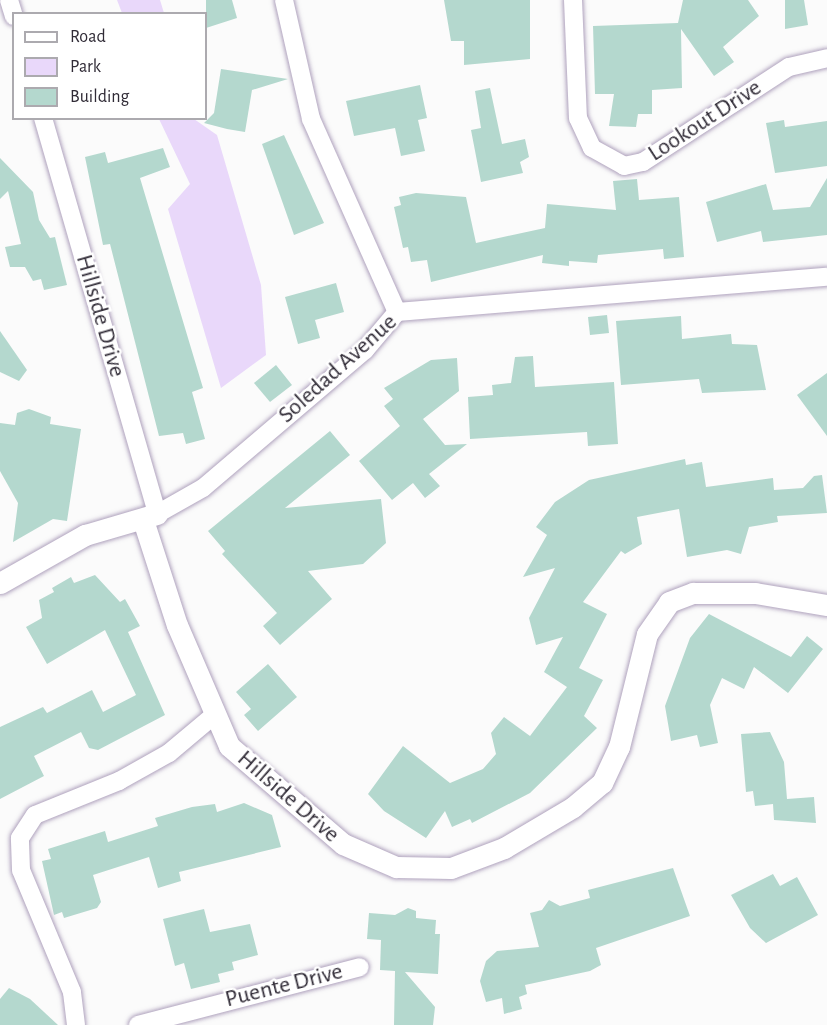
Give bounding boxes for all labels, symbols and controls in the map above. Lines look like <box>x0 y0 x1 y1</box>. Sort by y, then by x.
legend <box>12 12 207 120</box>
text: Road <box>70 28 106 46</box>
text: Park <box>70 58 101 76</box>
street label: Lookout Drive <box>643 74 767 168</box>
text: Building <box>70 88 129 106</box>
street label: Hillside Drive <box>69 251 131 381</box>
street label: Soledad Avenue <box>273 308 403 430</box>
street label: Hillside Drive <box>231 745 345 849</box>
street label: Puente Drive <box>222 958 346 1014</box>

